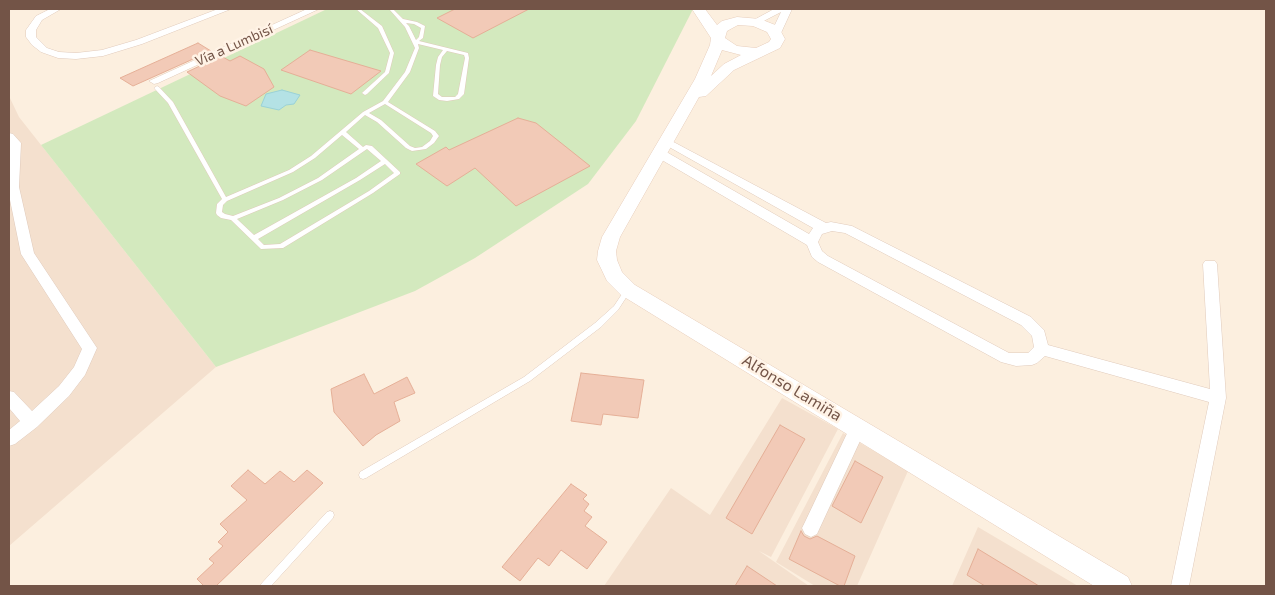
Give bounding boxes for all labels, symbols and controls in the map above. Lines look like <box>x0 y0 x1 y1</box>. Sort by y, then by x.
street label: Vía a Lumbisí <box>193 20 275 70</box>
street label: Alfonso Lamiña <box>739 351 845 425</box>

